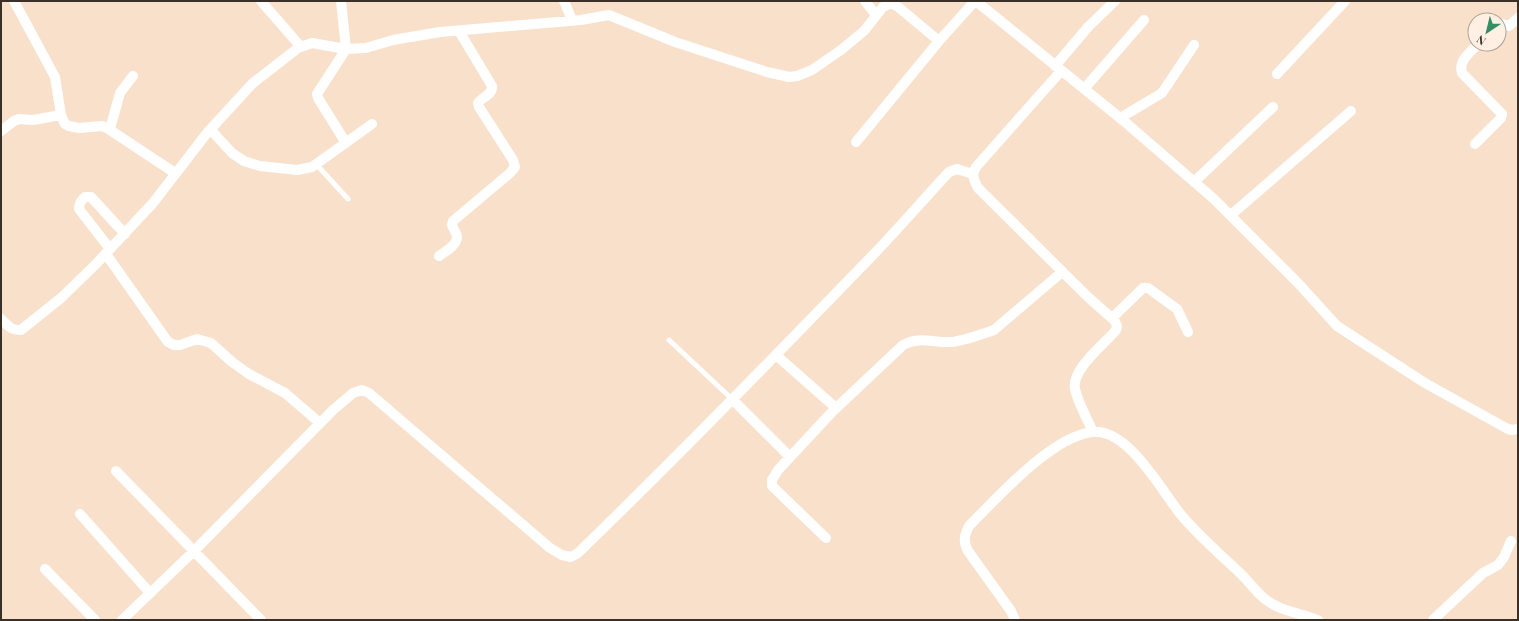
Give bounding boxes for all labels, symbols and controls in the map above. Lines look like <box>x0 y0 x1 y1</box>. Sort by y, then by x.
north arrow <box>1467 12 1507 52</box>
text: N <box>1473 32 1489 49</box>

